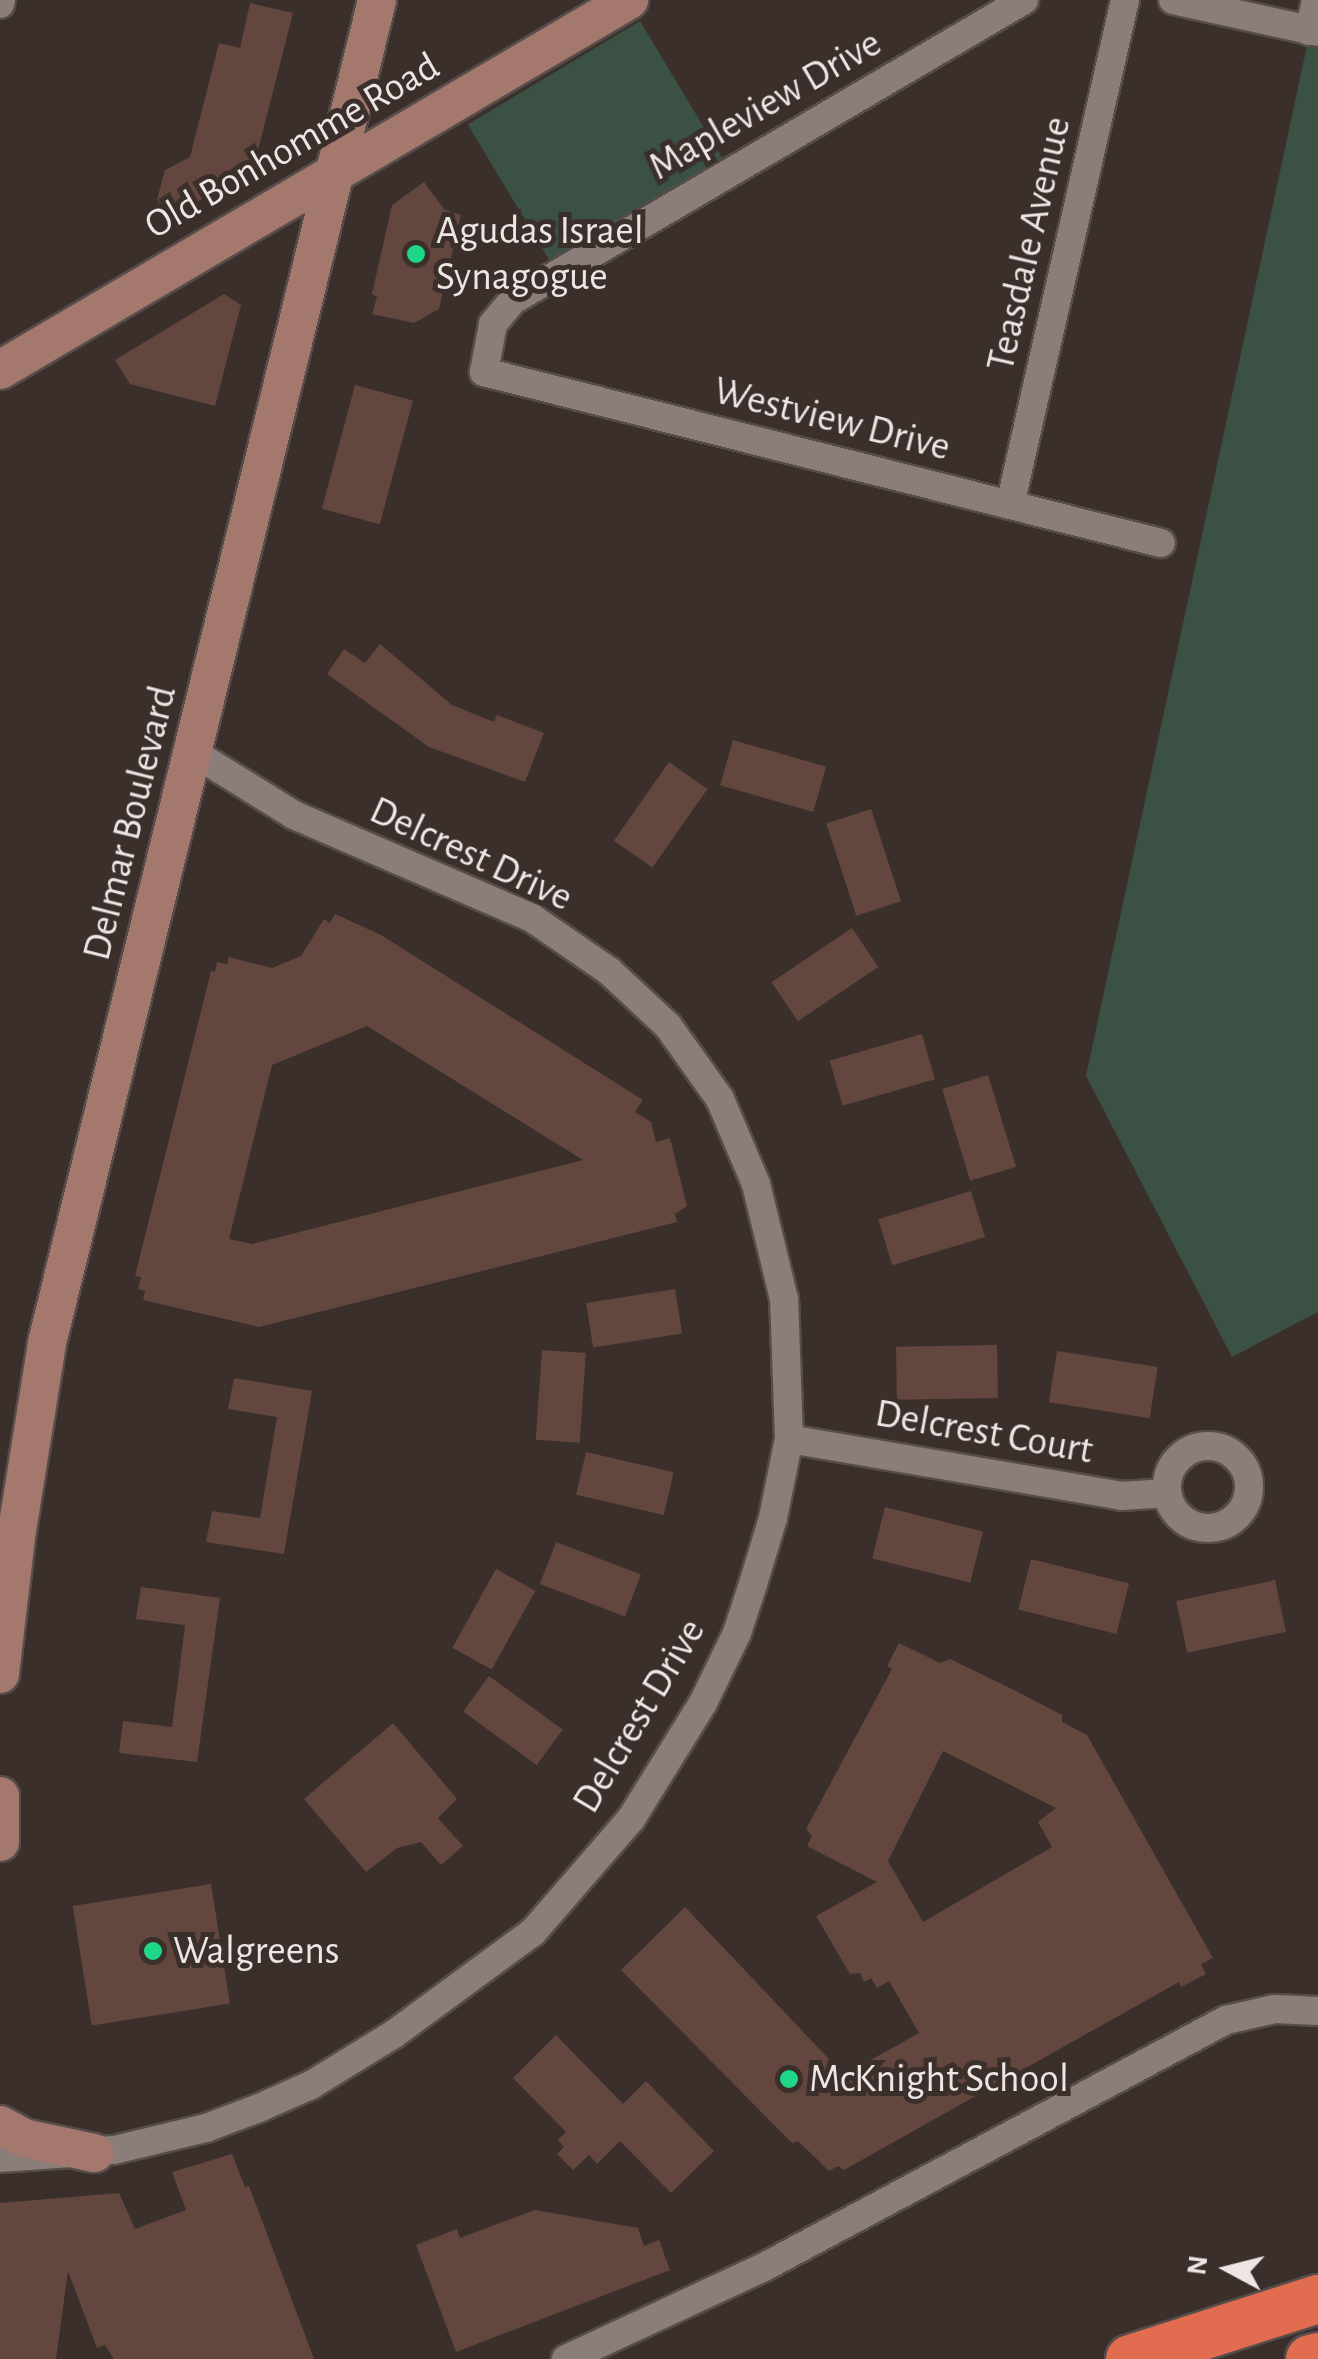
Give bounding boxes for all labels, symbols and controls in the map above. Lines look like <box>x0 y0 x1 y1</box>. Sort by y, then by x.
street label: Mapleview Drive <box>640 19 890 191</box>
street label: Old Bonhomme Road <box>136 42 448 250</box>
street label: Teasdale Avenue <box>976 112 1082 376</box>
place label: Agudas Israel Synagogue <box>436 207 644 301</box>
marker: Agudas Israel Synagogue <box>405 243 427 265</box>
street label: Westview Drive <box>709 366 955 472</box>
street label: Delmar Boulevard <box>73 681 187 965</box>
street label: Delcrest Drive <box>362 786 580 922</box>
street label: Delcrest Court <box>872 1389 1096 1475</box>
street label: Delcrest Drive <box>562 1610 716 1822</box>
place label: Walgreens <box>173 1927 340 1975</box>
marker: Walgreens <box>142 1940 164 1962</box>
place label: McKnight School <box>809 2055 1069 2103</box>
marker: McKnight School <box>778 2068 800 2090</box>
north arrow <box>1178 2219 1278 2319</box>
text: N <box>1183 2254 1213 2277</box>

